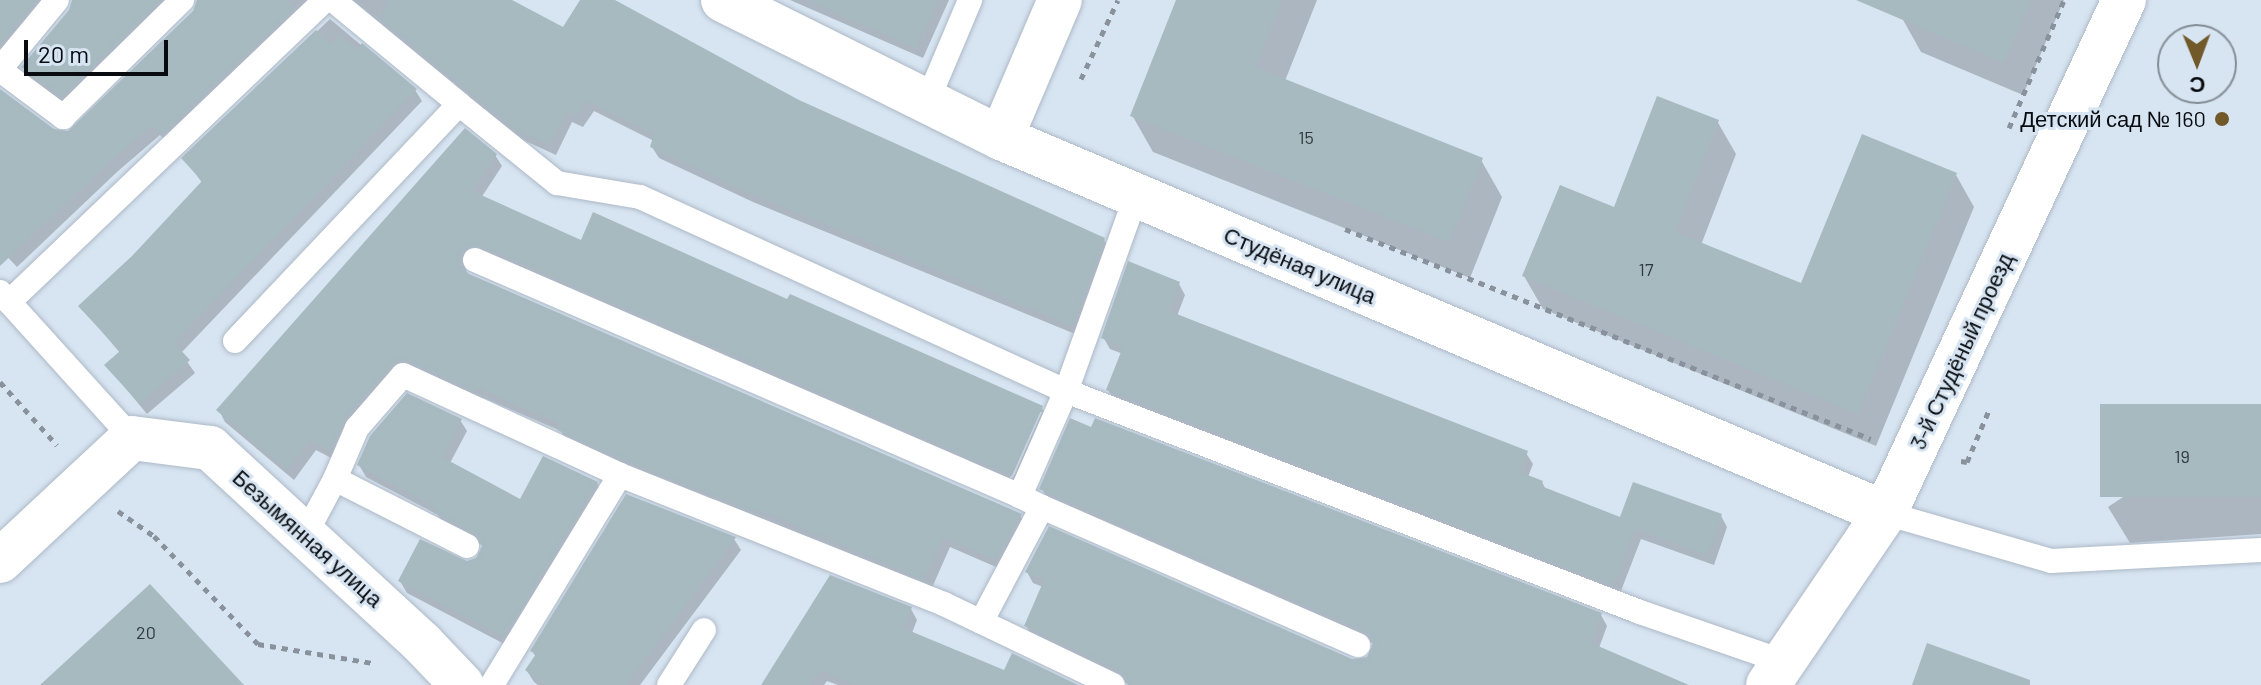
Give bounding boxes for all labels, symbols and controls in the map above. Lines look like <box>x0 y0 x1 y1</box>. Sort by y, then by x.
scale bar <box>28 24 172 74</box>
north arrow <box>2157 24 2237 104</box>
text: 20 m <box>38 39 89 68</box>
text: С <box>2189 73 2206 99</box>
place label: Детский сад № 160 <box>2020 106 2206 132</box>
marker: Детский сад № 160 <box>2213 110 2231 128</box>
house number: 15 <box>1298 126 1314 148</box>
street label: Студёная улица <box>1220 221 1380 309</box>
street label: 3-й Студёный проезд <box>1904 249 2018 453</box>
house number: 17 <box>1639 258 1653 280</box>
house number: 19 <box>2174 445 2190 467</box>
street label: Безымянная улица <box>228 464 388 612</box>
house number: 20 <box>136 621 156 643</box>

